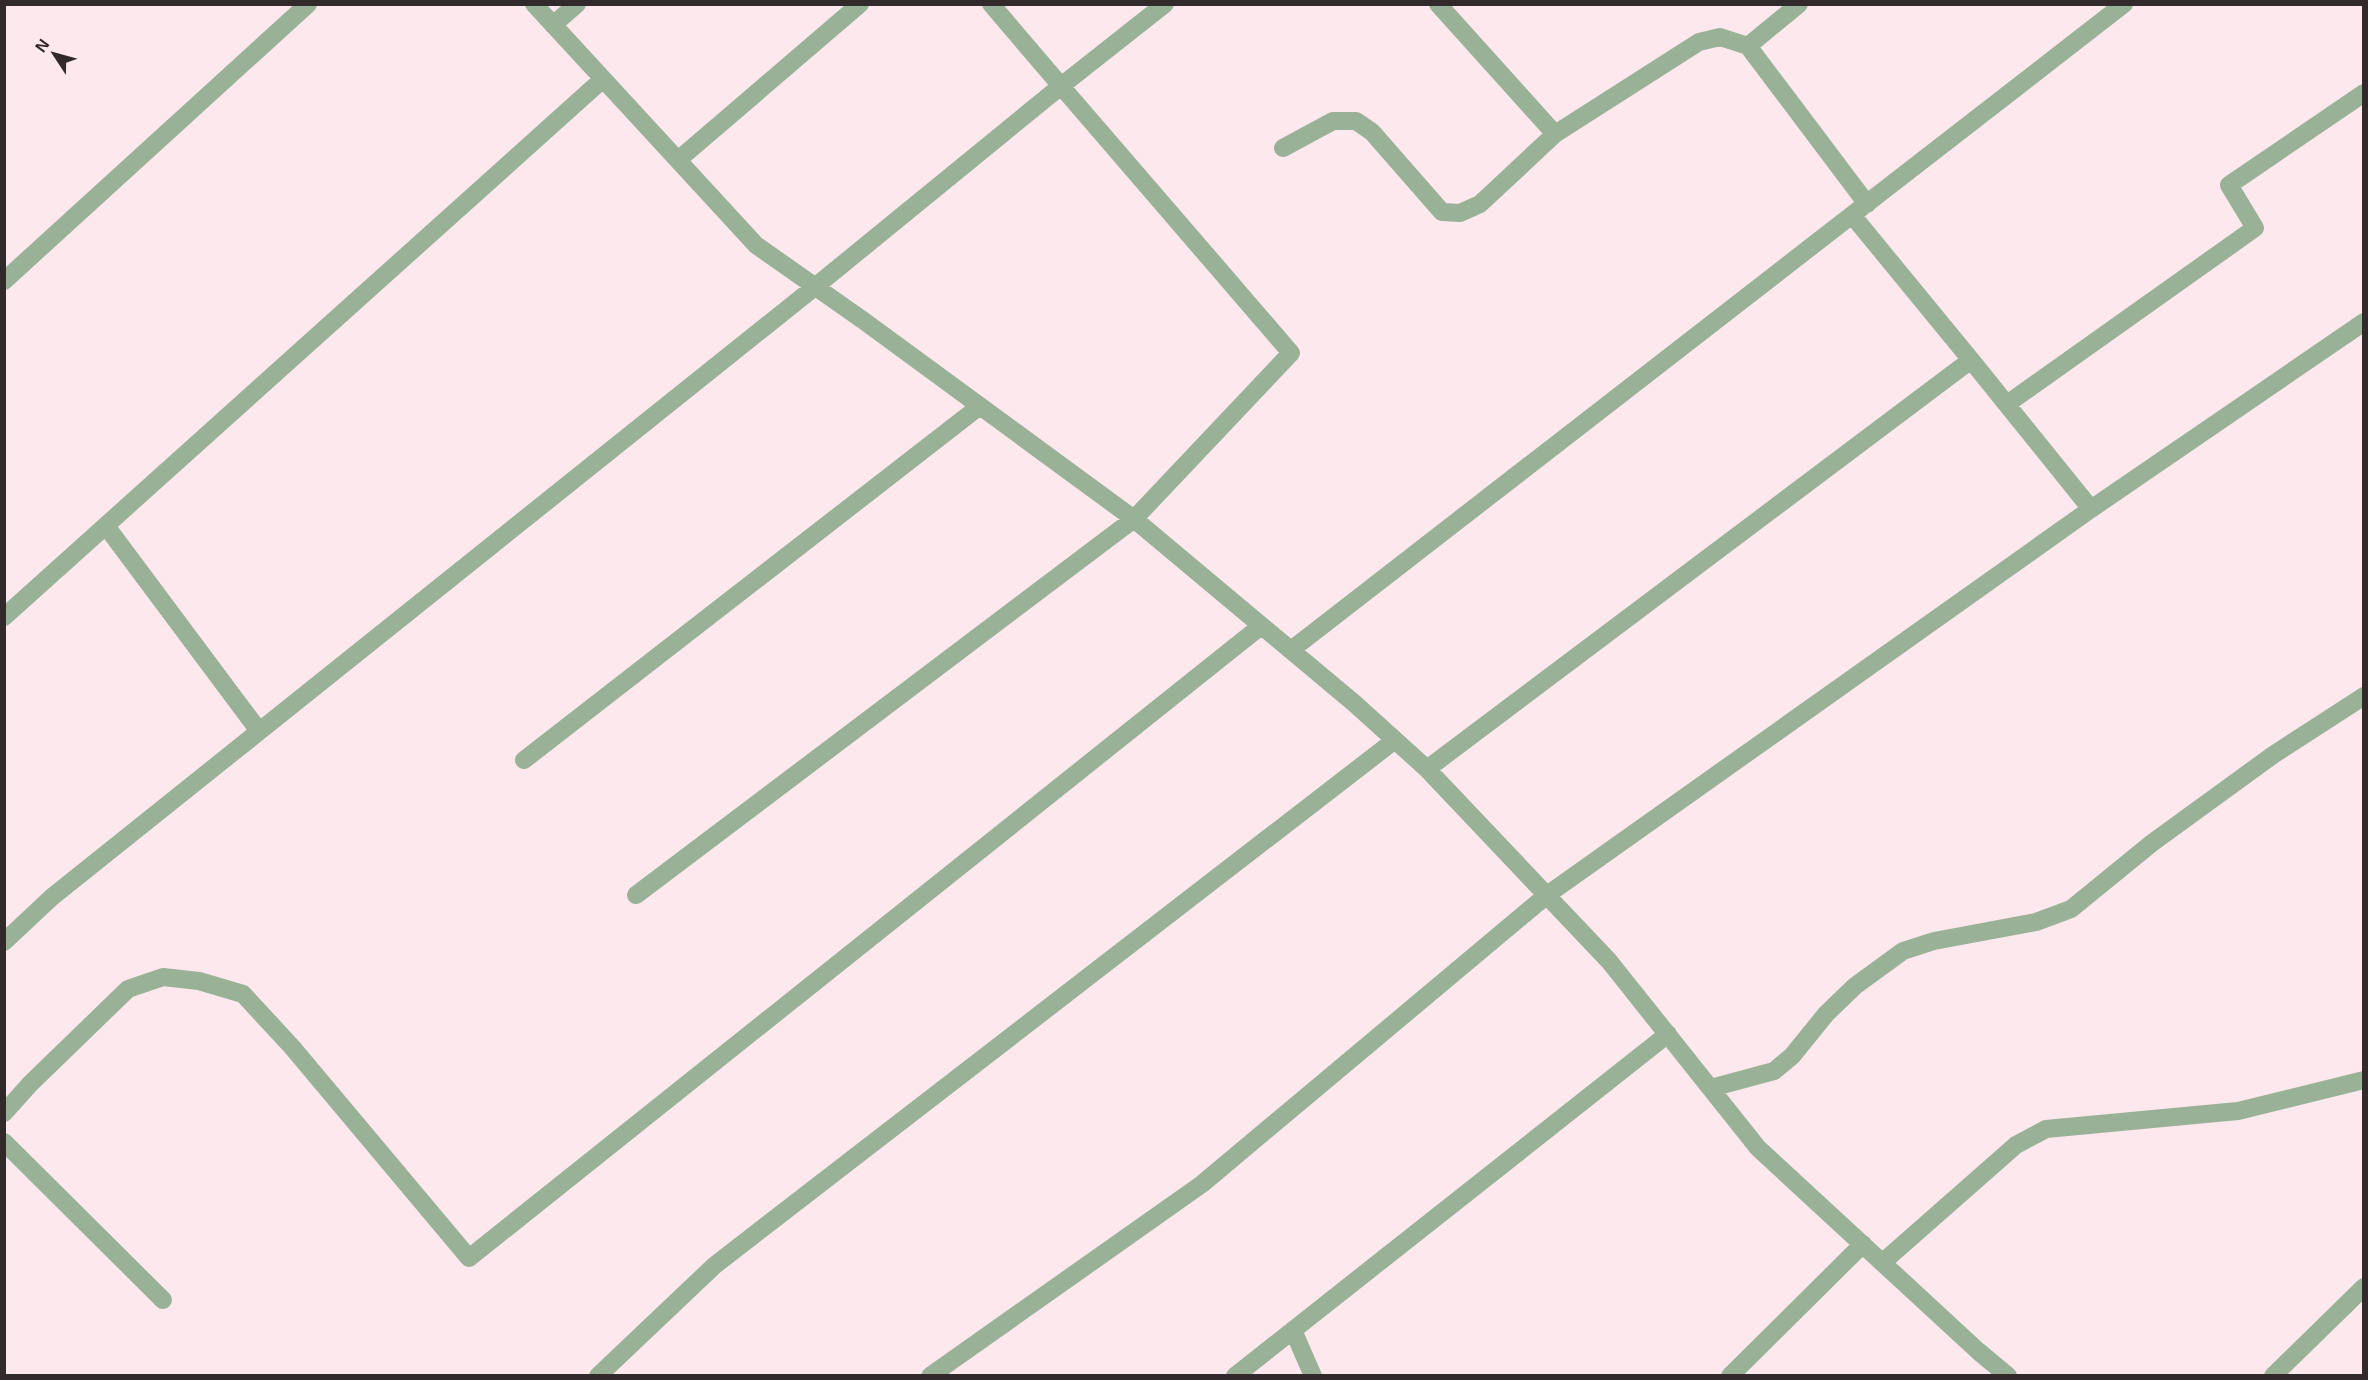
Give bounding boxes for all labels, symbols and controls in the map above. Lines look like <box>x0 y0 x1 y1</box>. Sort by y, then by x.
north arrow <box>24 24 84 84</box>
text: N <box>32 36 53 55</box>

